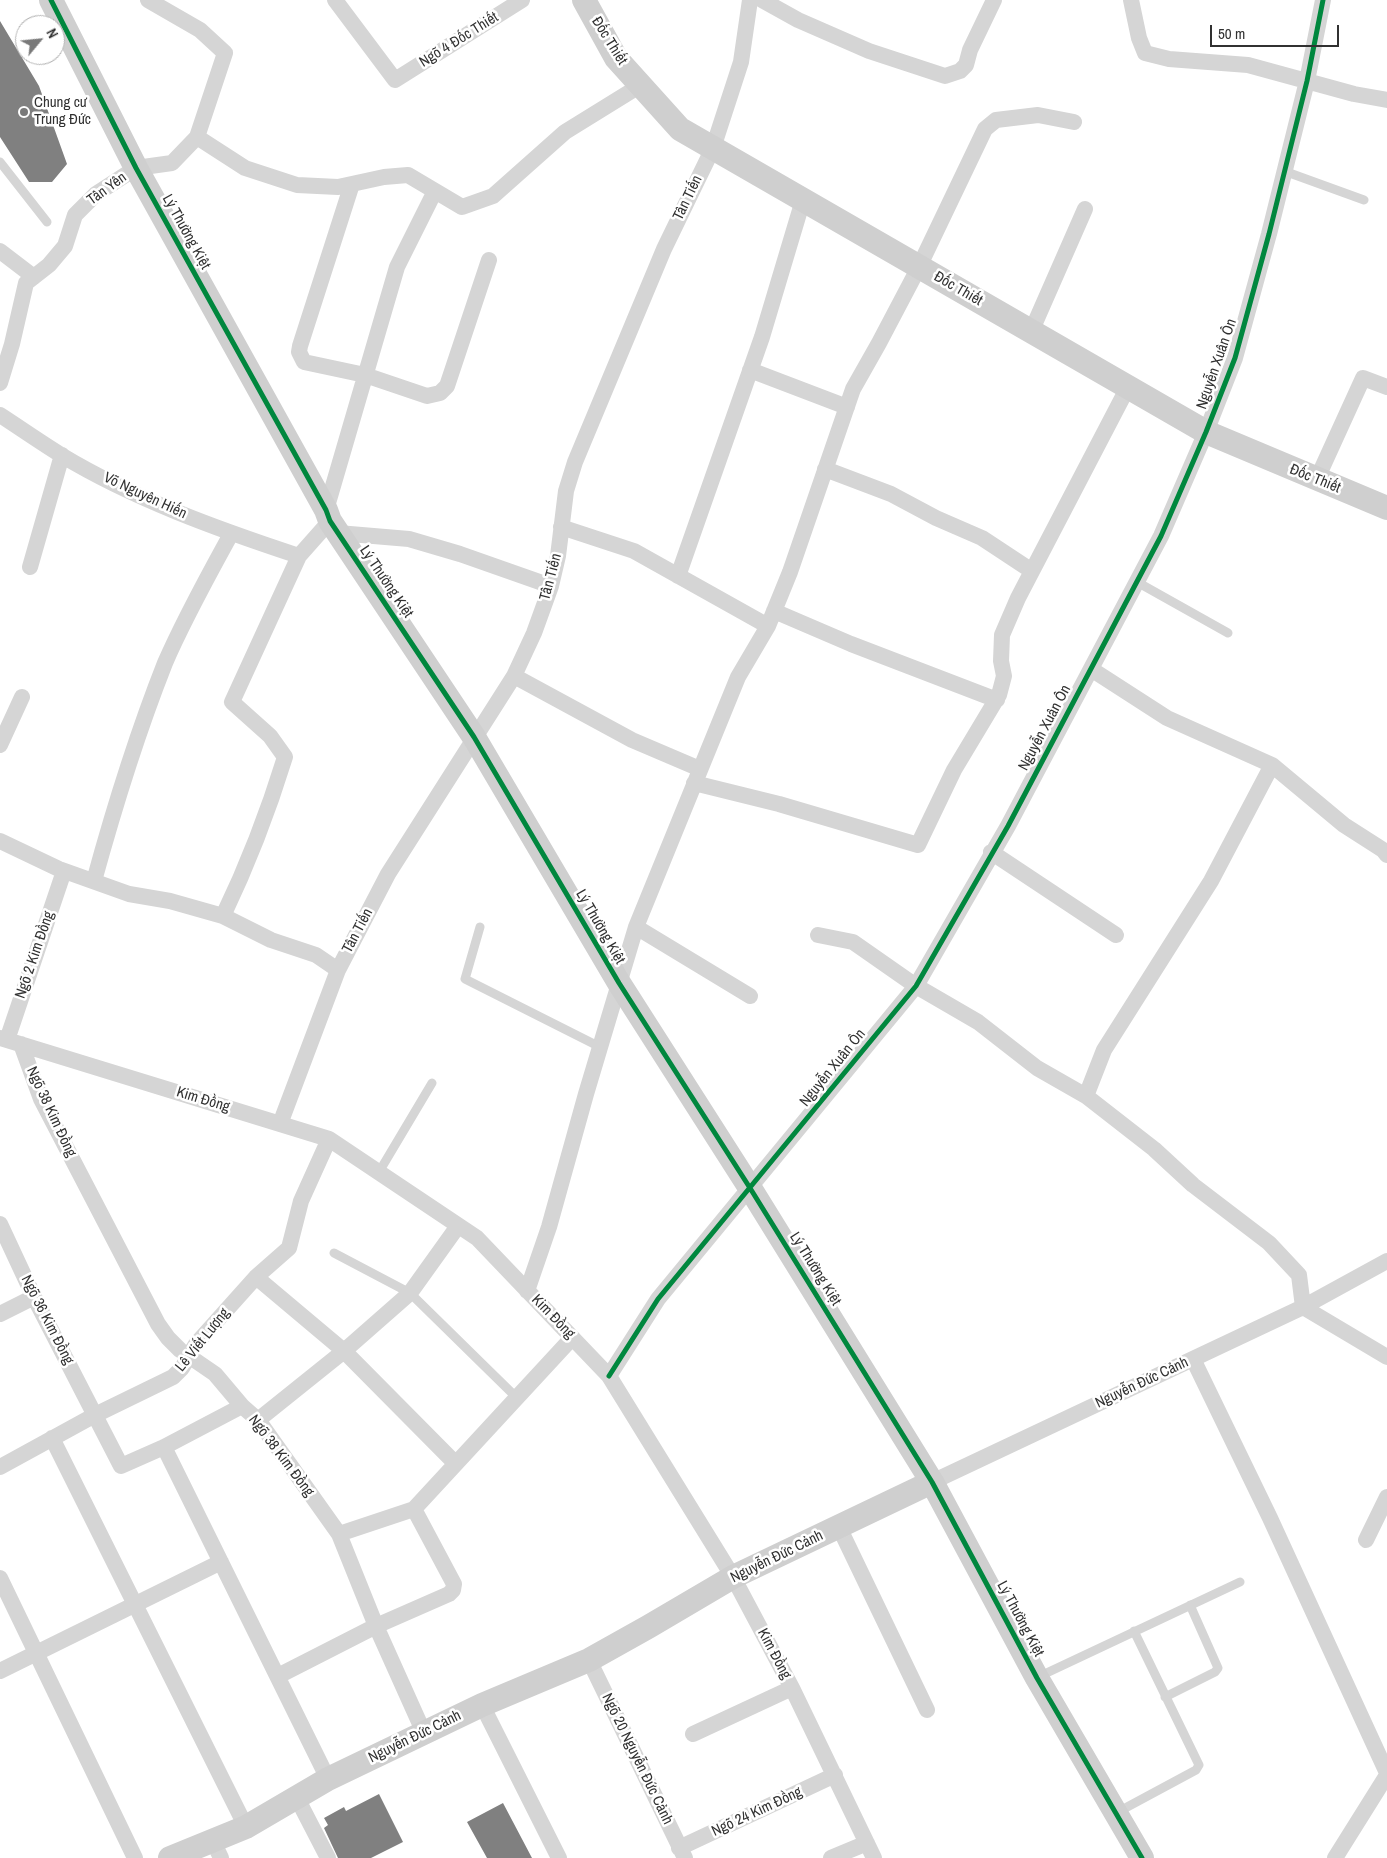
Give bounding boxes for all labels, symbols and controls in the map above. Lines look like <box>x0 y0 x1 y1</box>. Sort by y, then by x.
street label: Ngõ 4 Đốc Thiết <box>416 9 502 71</box>
street label: Đốc Thiết <box>587 14 631 68</box>
north arrow <box>15 15 65 65</box>
scale bar <box>1212 15 1341 47</box>
text: 50 m <box>1218 23 1245 44</box>
text: N <box>42 26 62 41</box>
place label: Chung cư Trung Đức <box>34 94 91 129</box>
marker: Chung cư Trung Đức <box>18 106 30 118</box>
street label: Tân Yên <box>84 169 130 209</box>
street label: Tân Tiến <box>669 173 707 223</box>
street label: Lý Thường Kiệt <box>158 191 214 273</box>
street label: Đốc Thiết <box>930 268 986 310</box>
street label: Nguyễn Xuân Ôn <box>1193 316 1241 412</box>
street label: Đốc Thiết <box>1287 461 1343 497</box>
street label: Võ Nguyên Hiến <box>101 469 189 523</box>
street label: Lý Thường Kiệt <box>355 543 417 621</box>
street label: Tân Tiến <box>536 552 566 602</box>
street label: Nguyễn Xuân Ôn <box>1015 682 1075 774</box>
street label: Lý Thường Kiệt <box>571 887 629 967</box>
street label: Tân Tiến <box>339 906 377 956</box>
street label: Ngõ 2 Kim Đồng <box>12 909 58 1001</box>
street label: Nguyễn Xuân Ôn <box>796 1026 870 1110</box>
street label: Ngõ 38 Kim Đồng <box>22 1064 80 1160</box>
street label: Kim Đồng <box>174 1083 232 1117</box>
street label: Lý Thường Kiệt <box>785 1229 845 1309</box>
street label: Ngõ 36 Kim Đồng <box>17 1272 77 1368</box>
street label: Kim Đồng <box>528 1291 578 1343</box>
street label: Lê Viết Lượng <box>172 1305 234 1375</box>
street label: Nguyễn Đức Cảnh <box>1093 1354 1191 1412</box>
street label: Ngõ 38 Kim Đồng <box>244 1412 318 1500</box>
street label: Nguyễn Đức Cảnh <box>728 1527 826 1587</box>
street label: Lý Thường Kiệt <box>993 1578 1047 1660</box>
street label: Kim Đồng <box>753 1626 795 1682</box>
street label: Ngõ 20 Nguyễn Đức Cảnh <box>597 1691 677 1827</box>
street label: Nguyễn Đức Cảnh <box>366 1707 464 1767</box>
street label: Ngõ 24 Kim Đồng <box>709 1783 805 1841</box>

